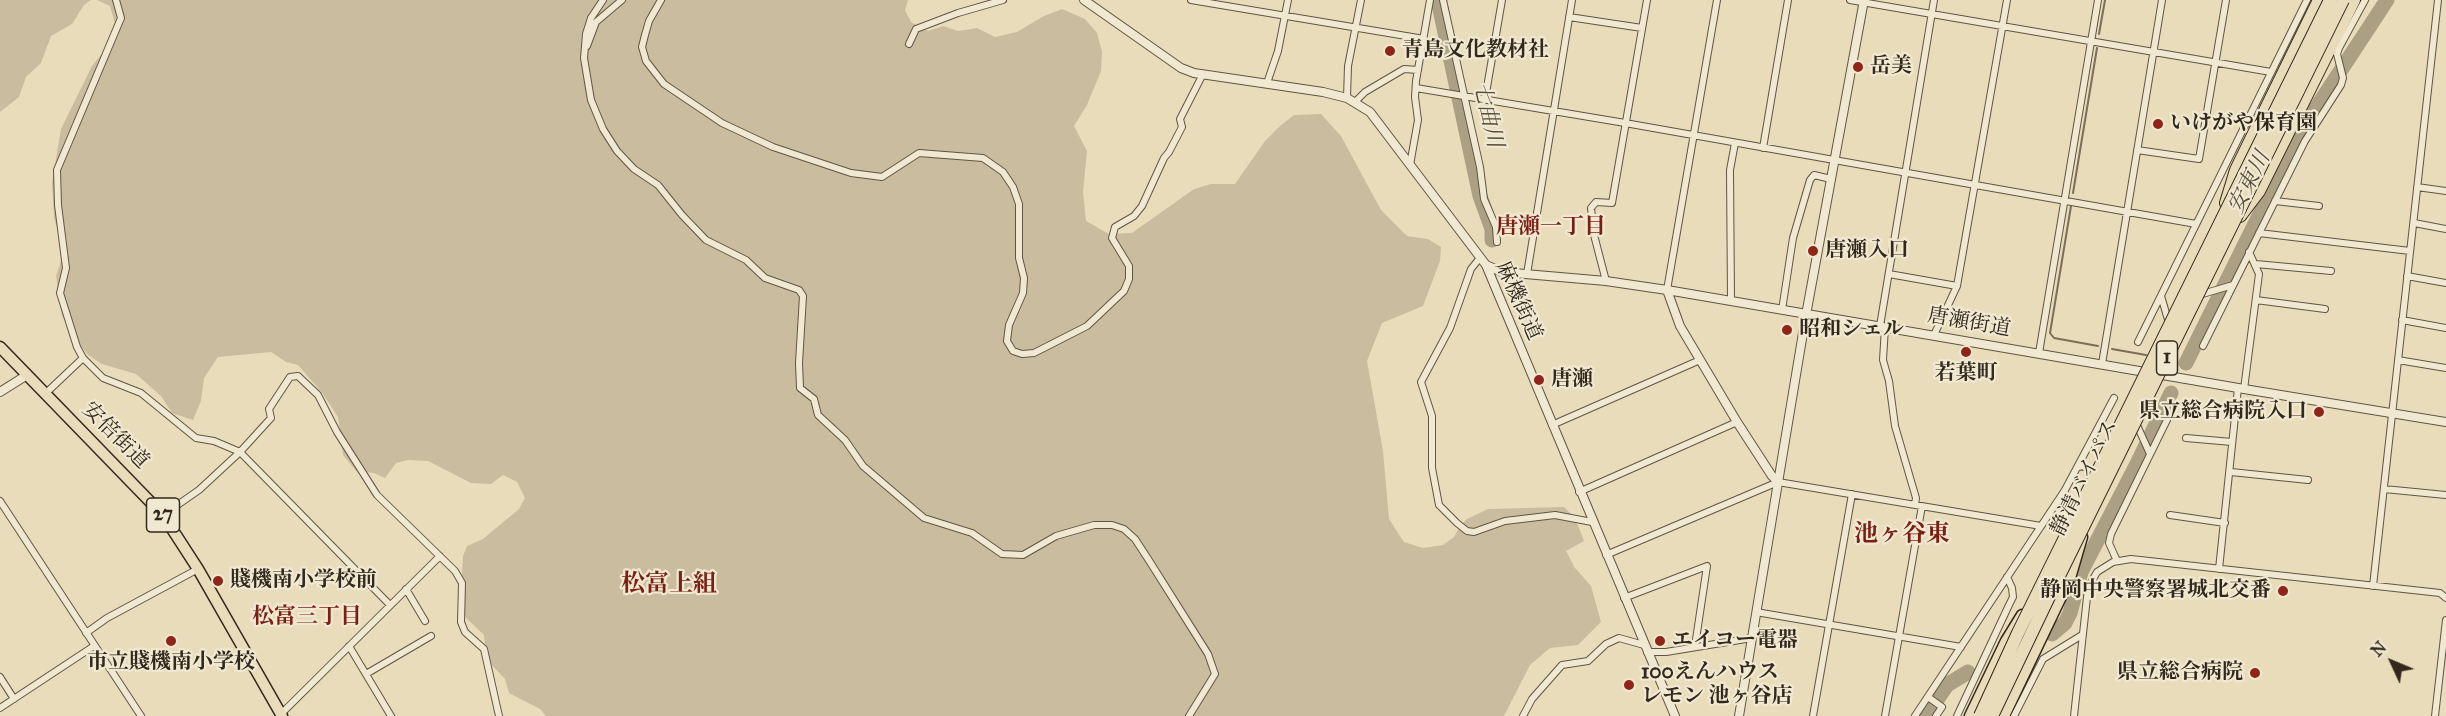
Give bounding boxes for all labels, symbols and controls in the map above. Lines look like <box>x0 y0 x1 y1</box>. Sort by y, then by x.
place label: 青島文化教材社 <box>1402 38 1549 64</box>
marker: 青島文化教材社 <box>1383 44 1397 58</box>
place label: 岳美 <box>1870 54 1912 80</box>
marker: 岳美 <box>1851 60 1865 74</box>
water label: 七曲川 <box>1467 80 1507 150</box>
place label: いけがや保育園 <box>2170 111 2317 137</box>
marker: いけがや保育園 <box>2151 117 2165 131</box>
water label: 安東川 <box>2223 148 2277 218</box>
district label: 唐瀬一丁目 <box>1496 215 1606 241</box>
place label: 唐瀬入口 <box>1825 238 1909 264</box>
marker: 唐瀬入口 <box>1806 244 1820 258</box>
street label: 麻機街道 <box>1489 258 1547 344</box>
street label: 唐瀬街道 <box>1925 303 2013 343</box>
place label: 昭和シェル <box>1799 317 1904 343</box>
marker: 昭和シェル <box>1780 323 1794 337</box>
road number: 1 <box>2156 341 2178 375</box>
marker: 若葉町 <box>1959 345 1973 359</box>
place label: 若葉町 <box>1935 361 1997 387</box>
place label: 唐瀬 <box>1551 367 1593 393</box>
marker: 唐瀬 <box>1532 373 1546 387</box>
street label: 安倍街道 <box>76 397 154 475</box>
place label: 県立総合病院入口 <box>2139 399 2307 425</box>
marker: 県立総合病院入口 <box>2312 405 2326 419</box>
street label: 静清バイパス <box>2046 416 2124 540</box>
road number: 27 <box>146 498 180 532</box>
district label: 池ヶ谷東 <box>1854 521 1950 549</box>
place label: 賤機南小学校前 <box>230 568 377 594</box>
district label: 松富上組 <box>621 571 717 599</box>
marker: 賤機南小学校前 <box>211 574 225 588</box>
place label: 静岡中央警察署城北交番 <box>2040 578 2271 604</box>
marker: 静岡中央警察署城北交番 <box>2276 584 2290 598</box>
district label: 松富三丁目 <box>252 605 362 631</box>
place label: エイコー電器 <box>1672 628 1798 654</box>
north arrow <box>2362 632 2422 692</box>
marker: 市立賤機南小学校 <box>164 634 178 648</box>
marker: エイコー電器 <box>1653 634 1667 648</box>
text: N <box>2367 638 2390 661</box>
place label: 市立賤機南小学校 <box>87 650 255 676</box>
place label: 100えんハウス レモン 池ヶ谷店 <box>1641 660 1793 710</box>
place label: 県立総合病院 <box>2117 660 2243 686</box>
marker: 県立総合病院 <box>2248 666 2262 680</box>
marker: 100えんハウス レモン 池ヶ谷店 <box>1622 678 1636 692</box>

